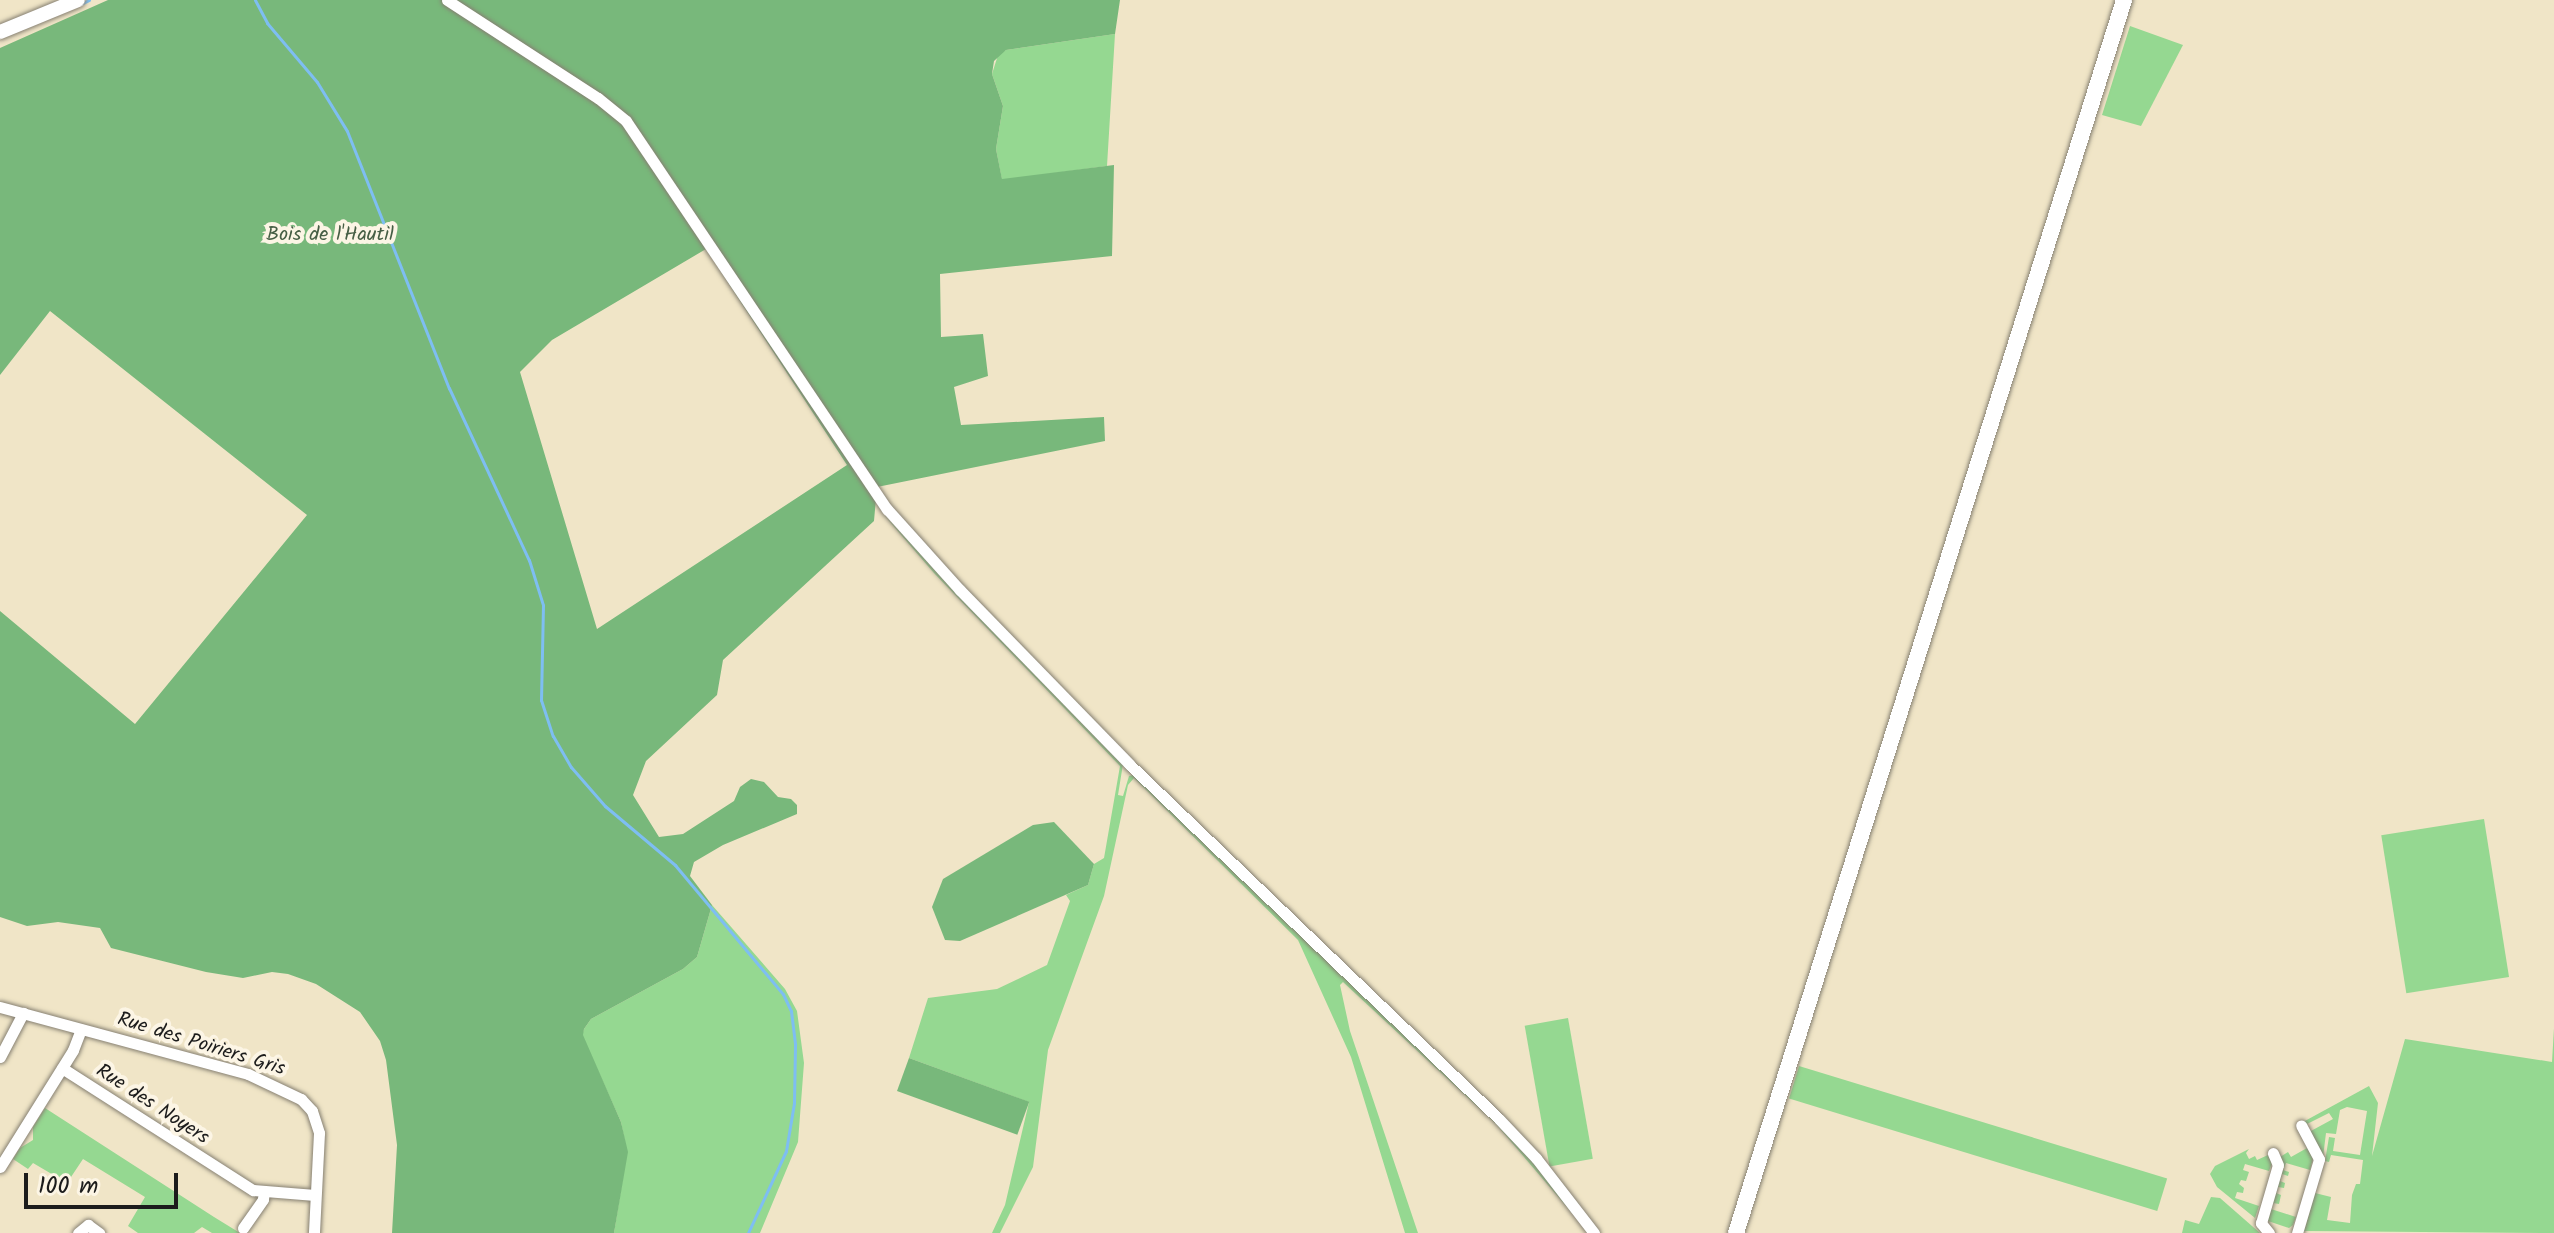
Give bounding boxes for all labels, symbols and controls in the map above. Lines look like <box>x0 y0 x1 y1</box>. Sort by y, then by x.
park label: Bois de l'Hautil <box>266 223 394 247</box>
street label: Rue des Poiriers Gris <box>114 1008 288 1082</box>
street label: Rue des Noyers <box>91 1060 213 1150</box>
scale bar <box>28 1157 182 1207</box>
text: 100 m <box>38 1167 98 1206</box>

